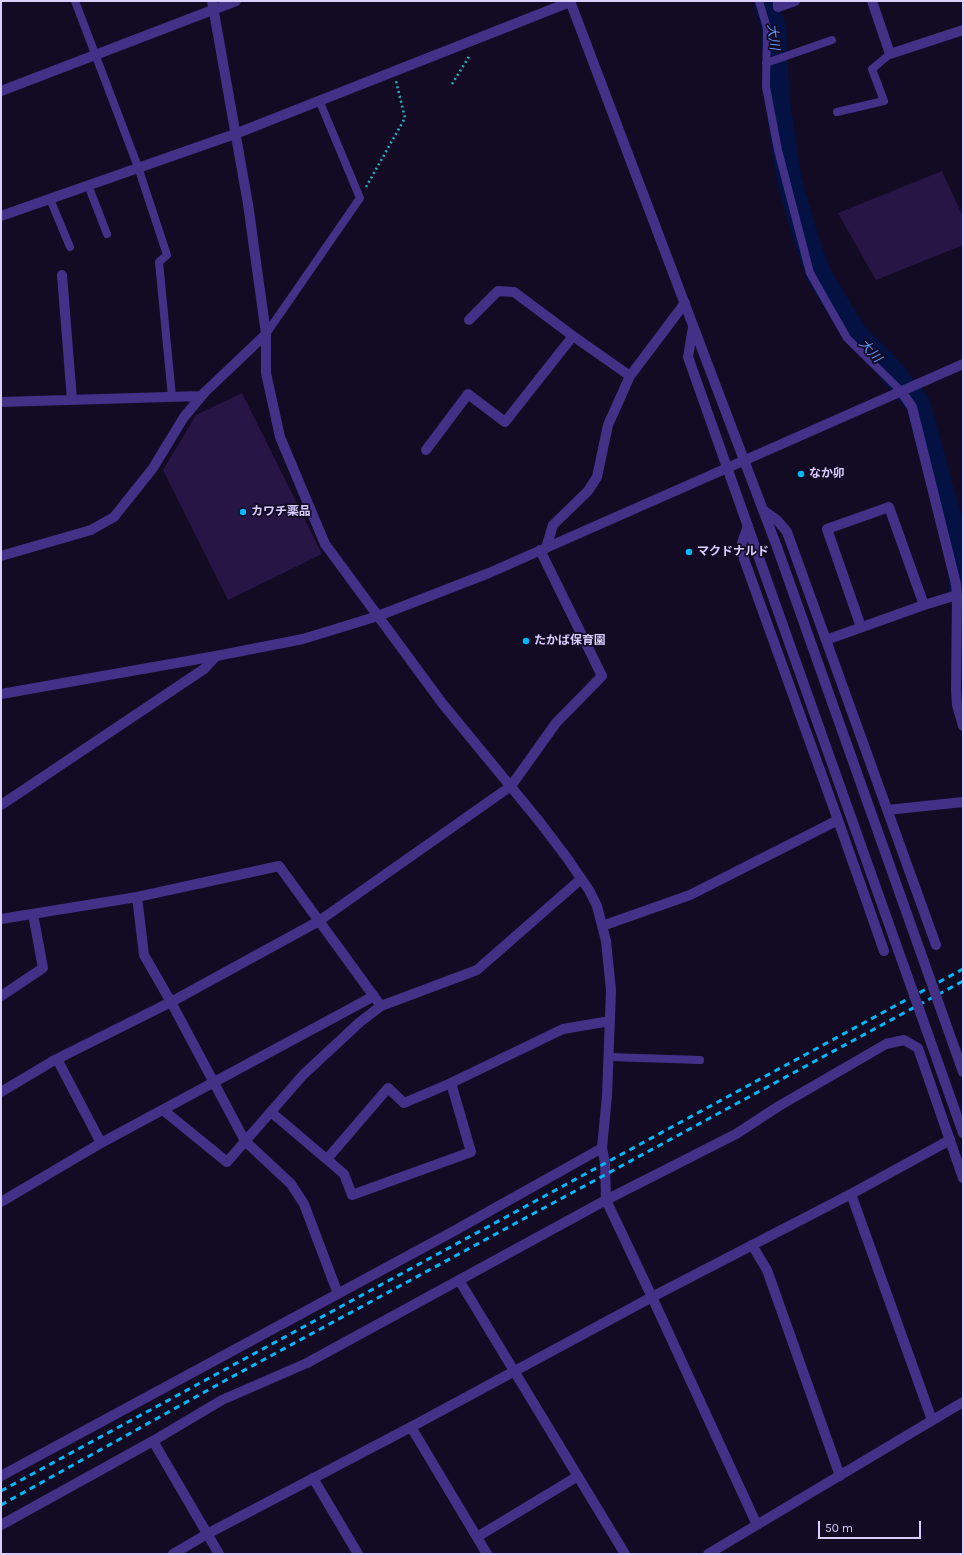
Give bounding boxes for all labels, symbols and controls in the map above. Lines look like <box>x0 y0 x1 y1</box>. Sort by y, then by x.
water label: 大川 <box>764 23 782 51</box>
water label: 大川 <box>856 336 884 366</box>
place label: なか卯 <box>809 467 845 481</box>
marker: なか卯 <box>796 469 806 479</box>
place label: カワチ薬品 <box>251 505 311 519</box>
marker: カワチ薬品 <box>238 507 248 517</box>
place label: マクドナルド <box>697 545 769 559</box>
marker: マクドナルド <box>684 547 694 557</box>
place label: たかば保育園 <box>534 634 606 648</box>
marker: たかば保育園 <box>521 636 531 646</box>
scale bar <box>820 1513 923 1539</box>
text: 50 m <box>825 1521 853 1535</box>

